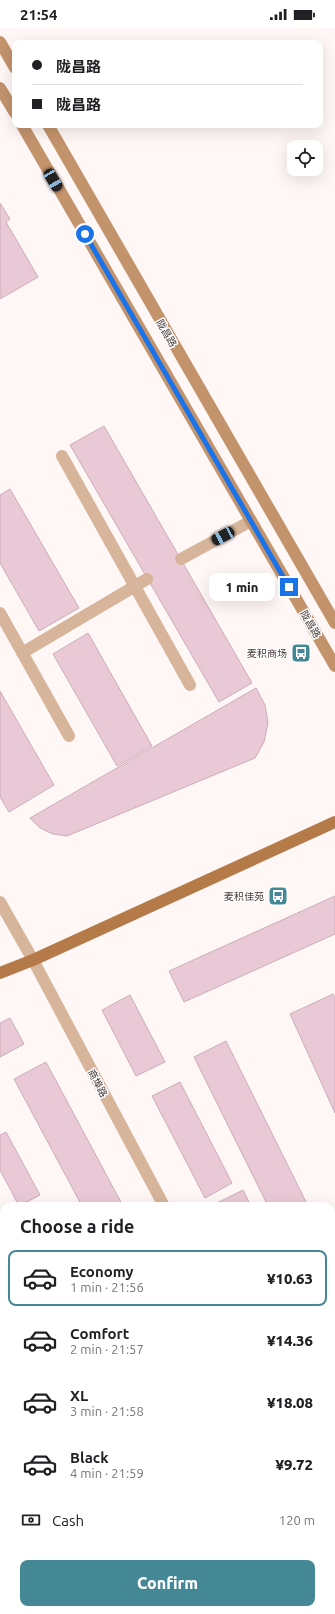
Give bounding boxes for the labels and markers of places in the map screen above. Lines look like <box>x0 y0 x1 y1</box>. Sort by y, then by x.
bus stop icon: 麦积商场 <box>290 642 312 664</box>
place label: 麦积商场 <box>247 648 287 659</box>
bus stop icon: 麦积佳苑 <box>267 885 289 907</box>
place label: 麦积佳苑 <box>224 891 264 902</box>

